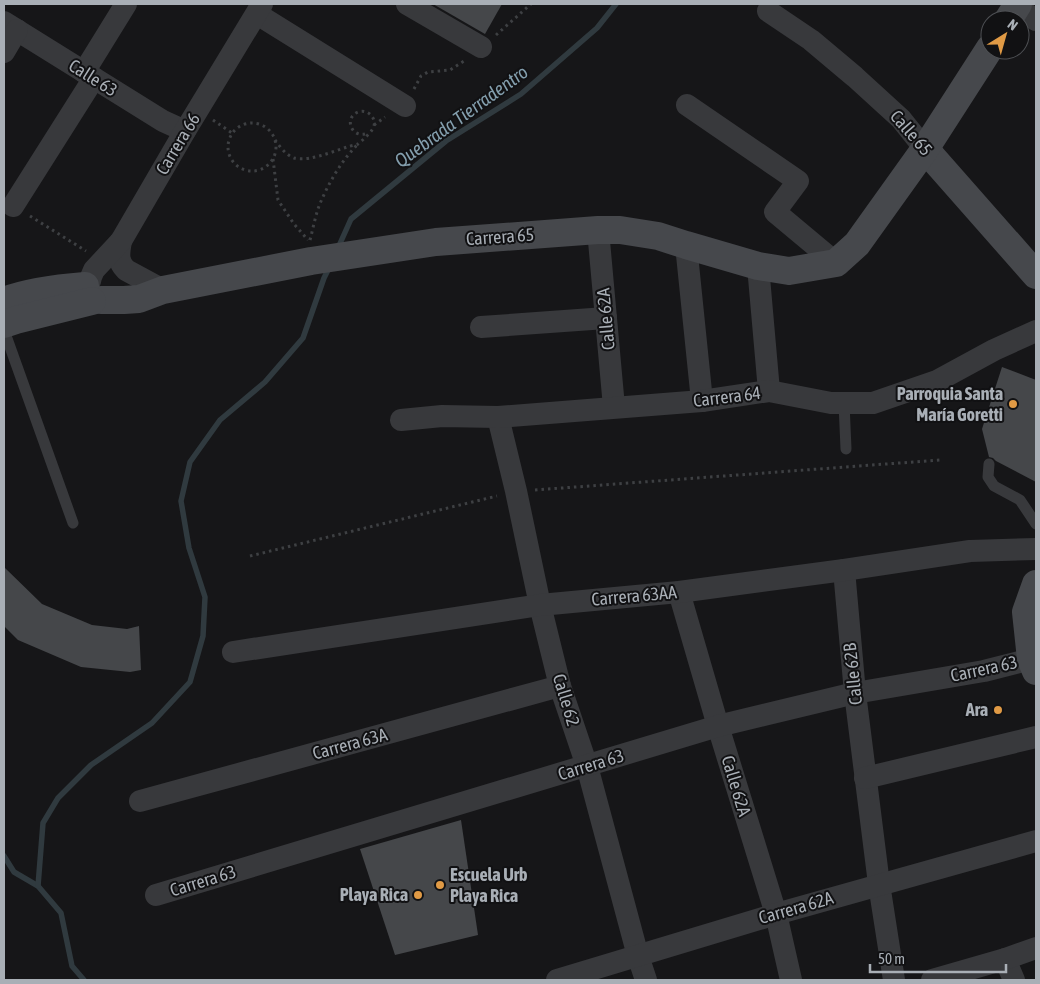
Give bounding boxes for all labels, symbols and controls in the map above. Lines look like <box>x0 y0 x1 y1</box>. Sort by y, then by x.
north arrow <box>980 10 1030 60</box>
text: N <box>1005 16 1021 33</box>
street label: Calle 63 <box>65 55 121 101</box>
water label: Quebrada Tierradentro <box>390 60 532 172</box>
street label: Calle 65 <box>886 106 937 160</box>
street label: Carrera 66 <box>151 109 204 178</box>
street label: Carrera 65 <box>465 224 535 249</box>
street label: Calle 62A <box>592 287 619 351</box>
street label: Carrera 64 <box>692 382 762 411</box>
place label: Parroquia Santa María Goretti <box>897 383 1003 425</box>
marker: Parroquia Santa María Goretti <box>1007 398 1019 410</box>
street label: Carrera 63AA <box>590 581 678 610</box>
street label: Calle 62B <box>839 642 866 706</box>
street label: Carrera 63 <box>948 651 1019 686</box>
street label: Calle 62 <box>549 671 584 728</box>
place label: Ara <box>965 699 988 720</box>
marker: Ara <box>992 704 1004 716</box>
street label: Carrera 63A <box>310 723 390 764</box>
street label: Carrera 63 <box>555 745 626 784</box>
street label: Calle 62A <box>717 753 756 819</box>
street label: Carrera 63 <box>167 861 238 900</box>
place label: Escuela Urb Playa Rica <box>450 864 528 906</box>
marker: Escuela Urb Playa Rica <box>434 879 446 891</box>
place label: Playa Rica <box>340 884 408 905</box>
street label: Carrera 62A <box>756 887 836 928</box>
marker: Playa Rica <box>412 889 424 901</box>
scale bar <box>870 942 1006 974</box>
text: 50 m <box>878 950 905 967</box>

